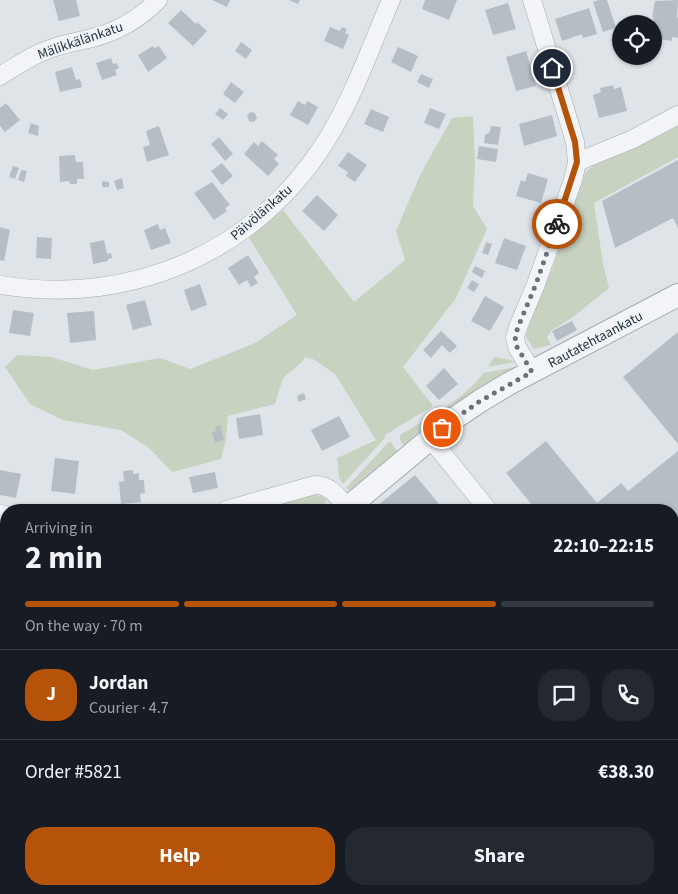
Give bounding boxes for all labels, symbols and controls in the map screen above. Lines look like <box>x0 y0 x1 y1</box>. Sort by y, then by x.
map controls <box>612 15 662 65</box>
button: locate <box>612 15 662 65</box>
street label: Mälikkälänkatu <box>35 17 126 65</box>
pin <box>531 47 573 89</box>
icon: home <box>538 54 566 82</box>
street label: Päivölänkatu <box>226 180 297 245</box>
courier <box>532 199 582 249</box>
icon: bike <box>543 210 571 238</box>
street label: Rautatehtaankatu <box>544 306 647 373</box>
pin <box>421 407 463 449</box>
icon: bag <box>428 414 456 442</box>
text: Arriving in <box>25 517 93 539</box>
text: 22:10–22:15 <box>553 533 654 560</box>
text: 2 min <box>25 535 103 581</box>
text: On the way · 70 m <box>25 615 142 637</box>
button: chat <box>538 669 590 721</box>
button: phone <box>602 669 654 721</box>
text: Jordan <box>89 670 148 697</box>
text: J <box>46 681 56 708</box>
text: Courier · 4.7 <box>89 697 169 719</box>
text: Order #5821 <box>25 759 122 786</box>
text: €38.30 <box>598 759 654 786</box>
button: Help <box>25 827 335 885</box>
button: Share <box>345 827 654 885</box>

